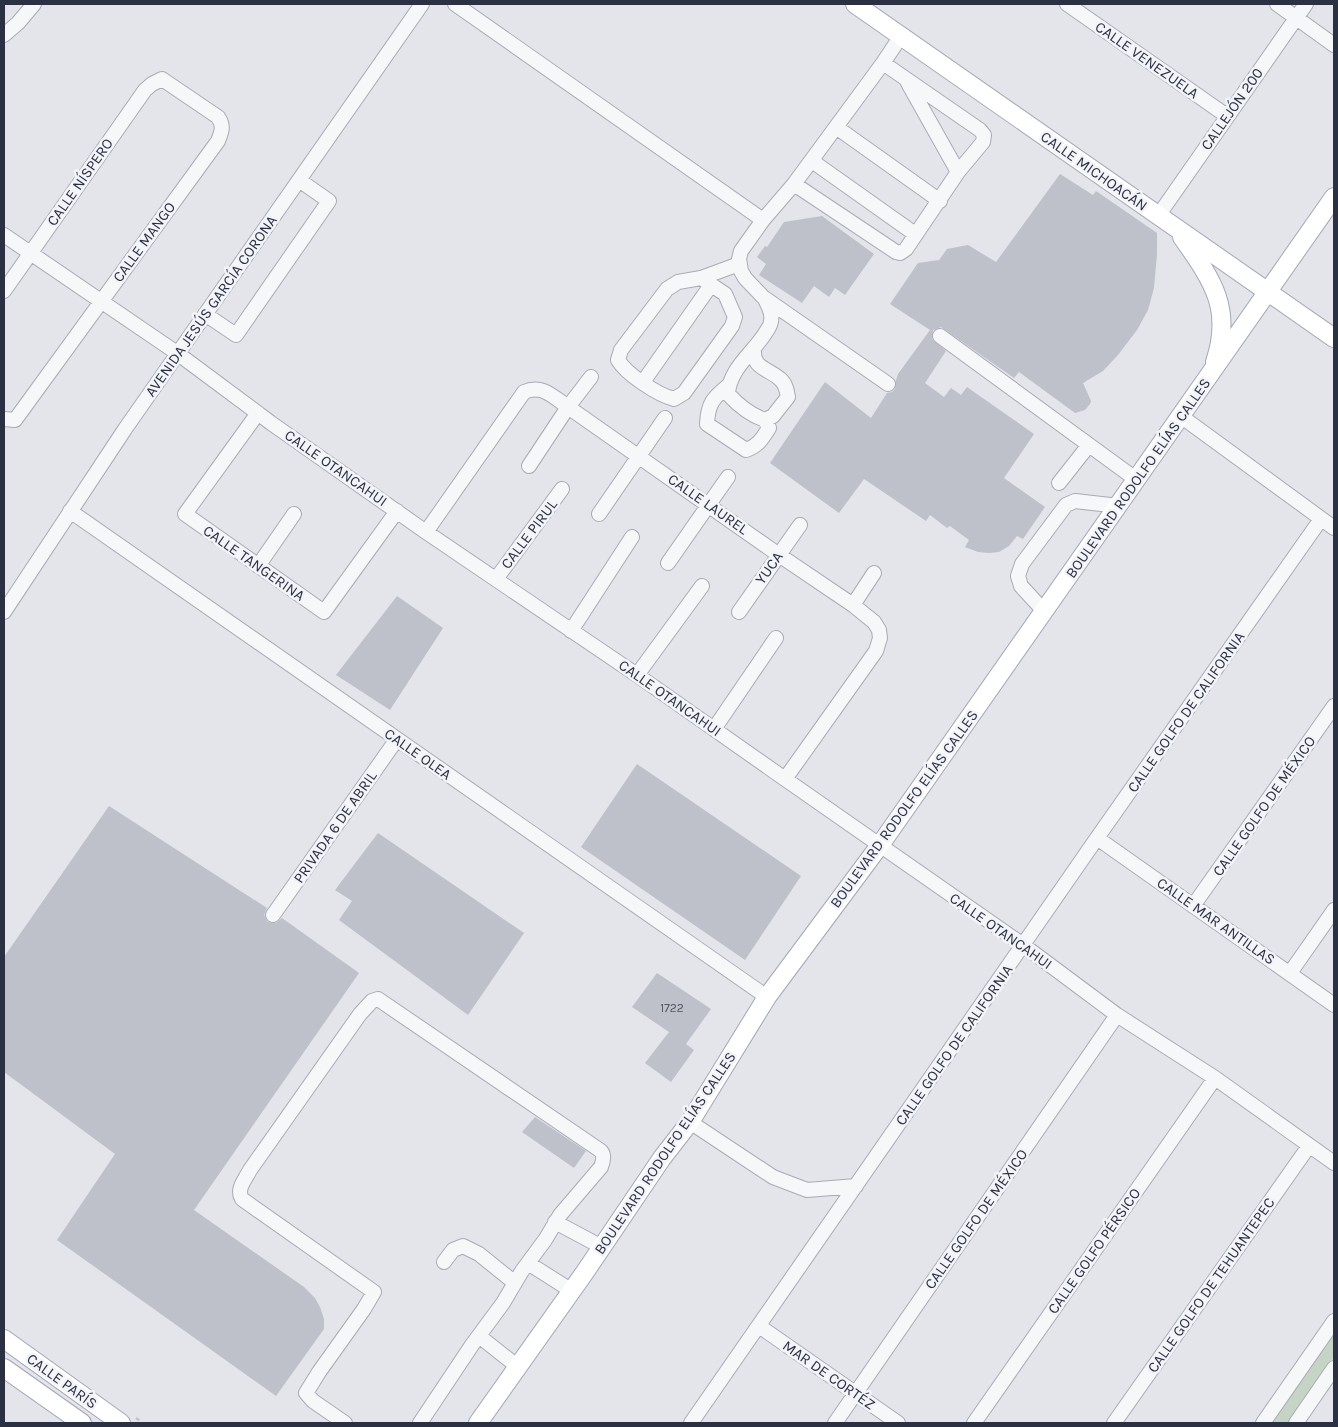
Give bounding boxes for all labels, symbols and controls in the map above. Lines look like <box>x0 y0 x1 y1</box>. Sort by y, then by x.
street label: CALLE VENEZUELA <box>1092 18 1202 103</box>
street label: CALLEJÓN 200 <box>1197 64 1267 154</box>
street label: CALLE MICHOACÁN <box>1037 127 1151 215</box>
street label: CALLE NÍSPERO <box>43 135 117 229</box>
street label: CALLE MANGO <box>109 198 179 286</box>
street label: AVENIDA JESÚS GARCÍA CORONA <box>141 212 281 400</box>
street label: BOULEVARD RODOLFO ELÍAS CALLES <box>1062 374 1214 582</box>
street label: CALLE OTANCAHUI <box>281 426 391 510</box>
street label: CALLE LAUREL <box>664 470 752 538</box>
street label: CALLE PIRUL <box>497 496 561 572</box>
street label: CALLE TANGERINA <box>200 521 309 605</box>
street label: YUCA <box>751 548 787 588</box>
street label: CALLE GOLFO DE CALIFORNIA <box>1124 628 1249 796</box>
street label: CALLE OTANCAHUI <box>615 656 725 740</box>
street label: BOULEVARD RODOLFO ELÍAS CALLES <box>826 707 982 911</box>
street label: CALLE OLEA <box>381 724 455 784</box>
street label: CALLE GOLFO DE MÉXICO <box>1209 732 1319 880</box>
street label: PRIVADA 6 DE ABRIL <box>290 767 380 887</box>
street label: CALLE MAR ANTILLAS <box>1153 873 1279 969</box>
street label: CALLE OTANCAHUI <box>946 889 1056 973</box>
street label: CALLE GOLFO DE CALIFORNIA <box>892 961 1017 1129</box>
house number: 1722 <box>660 1001 684 1015</box>
street label: BOULEVARD RODOLFO ELÍAS CALLES <box>590 1048 740 1258</box>
street label: CALLE GOLFO DE MÉXICO <box>921 1145 1031 1293</box>
street label: CALLE GOLFO PÉRSICO <box>1044 1185 1144 1317</box>
street label: CALLE GOLFO DE TEHUANTEPEC <box>1143 1194 1279 1376</box>
street label: MAR DE CORTÉZ <box>779 1336 879 1414</box>
street label: CALLE PARÍS <box>23 1349 101 1413</box>

